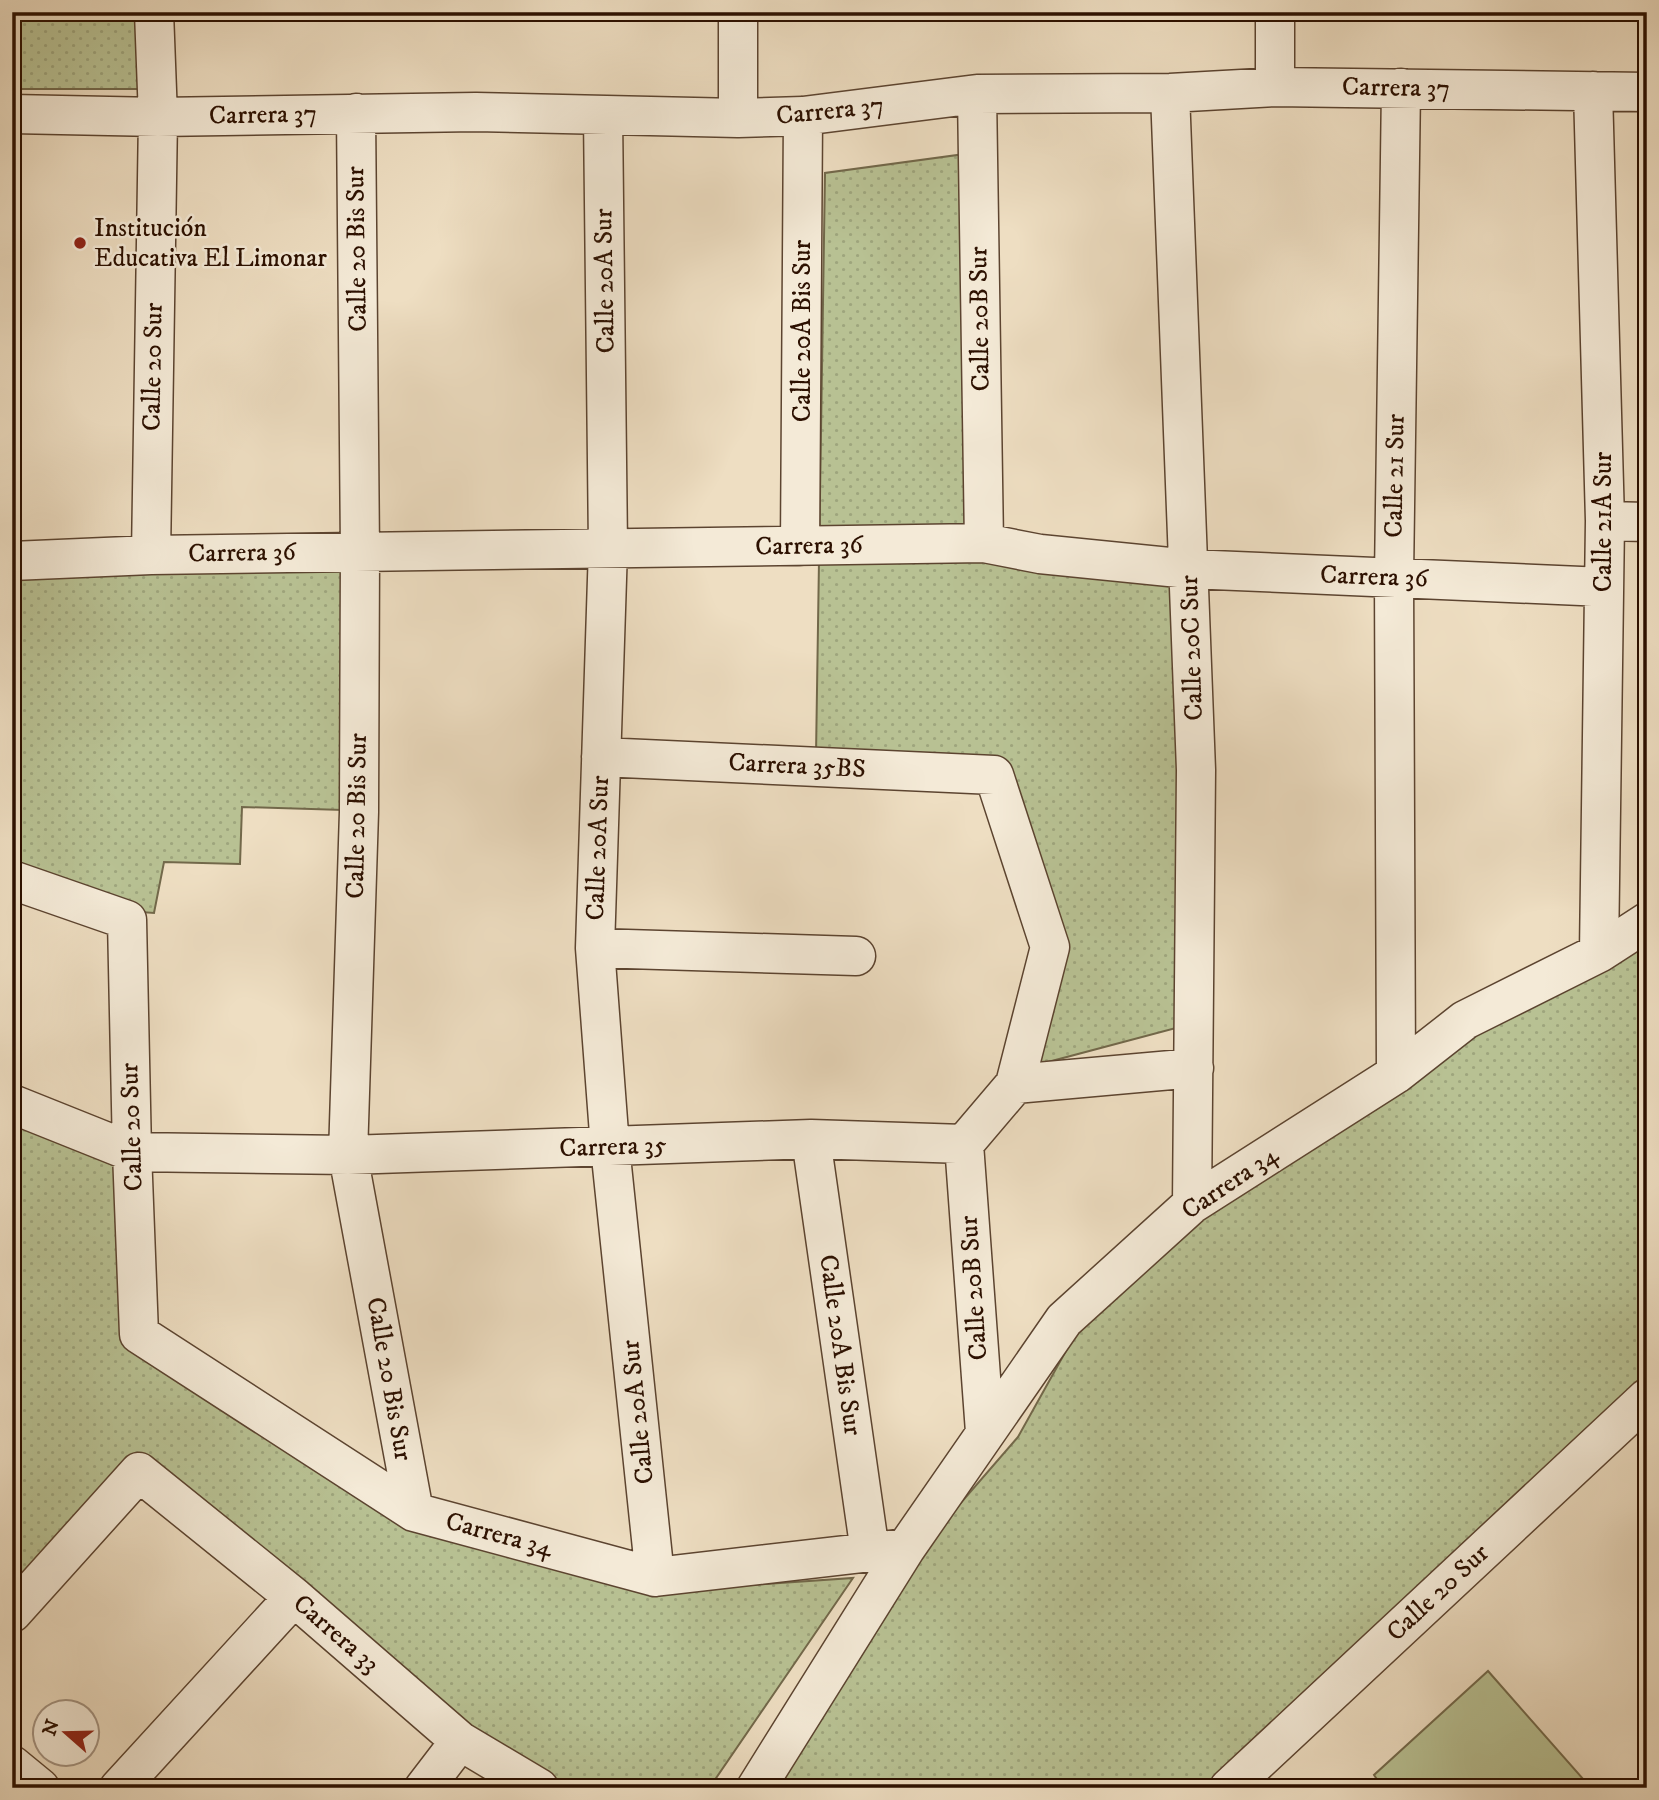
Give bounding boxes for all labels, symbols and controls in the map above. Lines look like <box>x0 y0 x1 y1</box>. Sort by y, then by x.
street label: Carrera 37 <box>1342 71 1450 105</box>
street label: Carrera 37 <box>775 89 885 133</box>
street label: Carrera 37 <box>209 98 317 132</box>
street label: Calle 20 Bis Sur <box>339 166 375 332</box>
street label: Calle 20A Sur <box>587 208 623 354</box>
place label: Institución Educativa El Limonar <box>94 212 327 275</box>
marker: Institución Educativa El Limonar <box>72 235 88 251</box>
street label: Calle 20A Bis Sur <box>786 240 819 422</box>
street label: Calle 20B Sur <box>962 246 998 392</box>
street label: Calle 20 Sur <box>135 302 171 431</box>
street label: Calle 21 Sur <box>1377 413 1413 538</box>
street label: Calle 21A Sur <box>1587 451 1620 592</box>
street label: Carrera 36 <box>755 529 865 563</box>
street label: Carrera 36 <box>188 536 298 570</box>
street label: Carrera 36 <box>1319 559 1430 595</box>
street label: Calle 20C Sur <box>1173 574 1211 721</box>
street label: Calle 20 Bis Sur <box>339 733 375 899</box>
street label: Carrera 35BS <box>728 746 866 786</box>
street label: Calle 20A Sur <box>579 775 617 921</box>
street label: Calle 20 Sur <box>113 1062 151 1192</box>
street label: Carrera 35 <box>559 1129 667 1165</box>
street label: Carrera 34 <box>1175 1138 1285 1227</box>
street label: Calle 20B Sur <box>952 1214 996 1361</box>
street label: Calle 20A Bis Sur <box>811 1252 869 1438</box>
street label: Calle 20 Bis Sur <box>358 1295 420 1464</box>
street label: Calle 20A Sur <box>614 1338 662 1486</box>
street label: Carrera 34 <box>442 1505 557 1565</box>
street label: Calle 20 Sur <box>1380 1537 1496 1649</box>
street label: Carrera 33 <box>286 1587 386 1681</box>
north arrow <box>32 1699 102 1769</box>
text: N <box>38 1716 65 1739</box>

